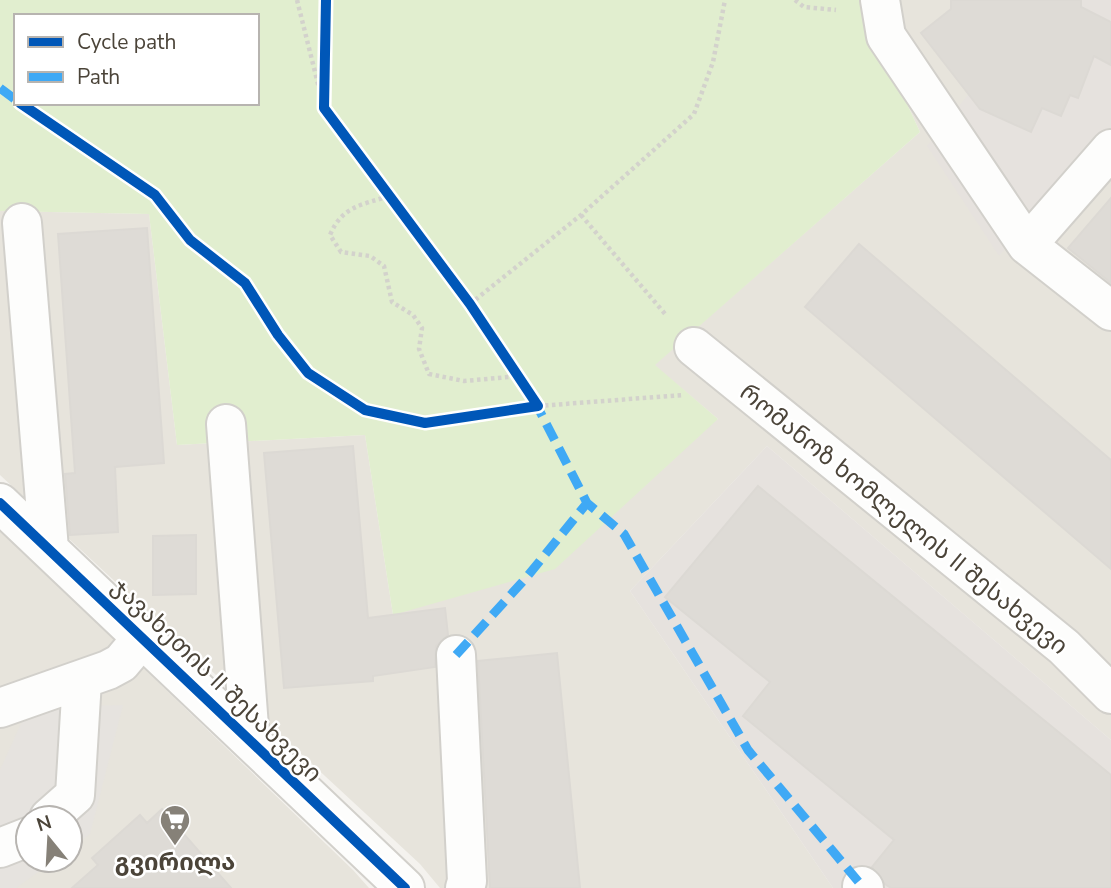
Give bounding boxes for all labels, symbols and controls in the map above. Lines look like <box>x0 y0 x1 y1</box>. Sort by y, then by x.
legend <box>14 14 259 105</box>
text: Cycle path <box>77 28 176 56</box>
text: Path <box>77 63 120 91</box>
street label: რომანოზ ხომლელის II შესახვევი <box>733 376 1075 662</box>
street label: ჯავახეთის II შესახვევი <box>105 571 329 789</box>
supermarket icon: გვირილა <box>158 803 192 847</box>
north arrow <box>14 804 84 874</box>
text: N <box>33 809 55 838</box>
place label: გვირილა <box>115 846 235 878</box>

